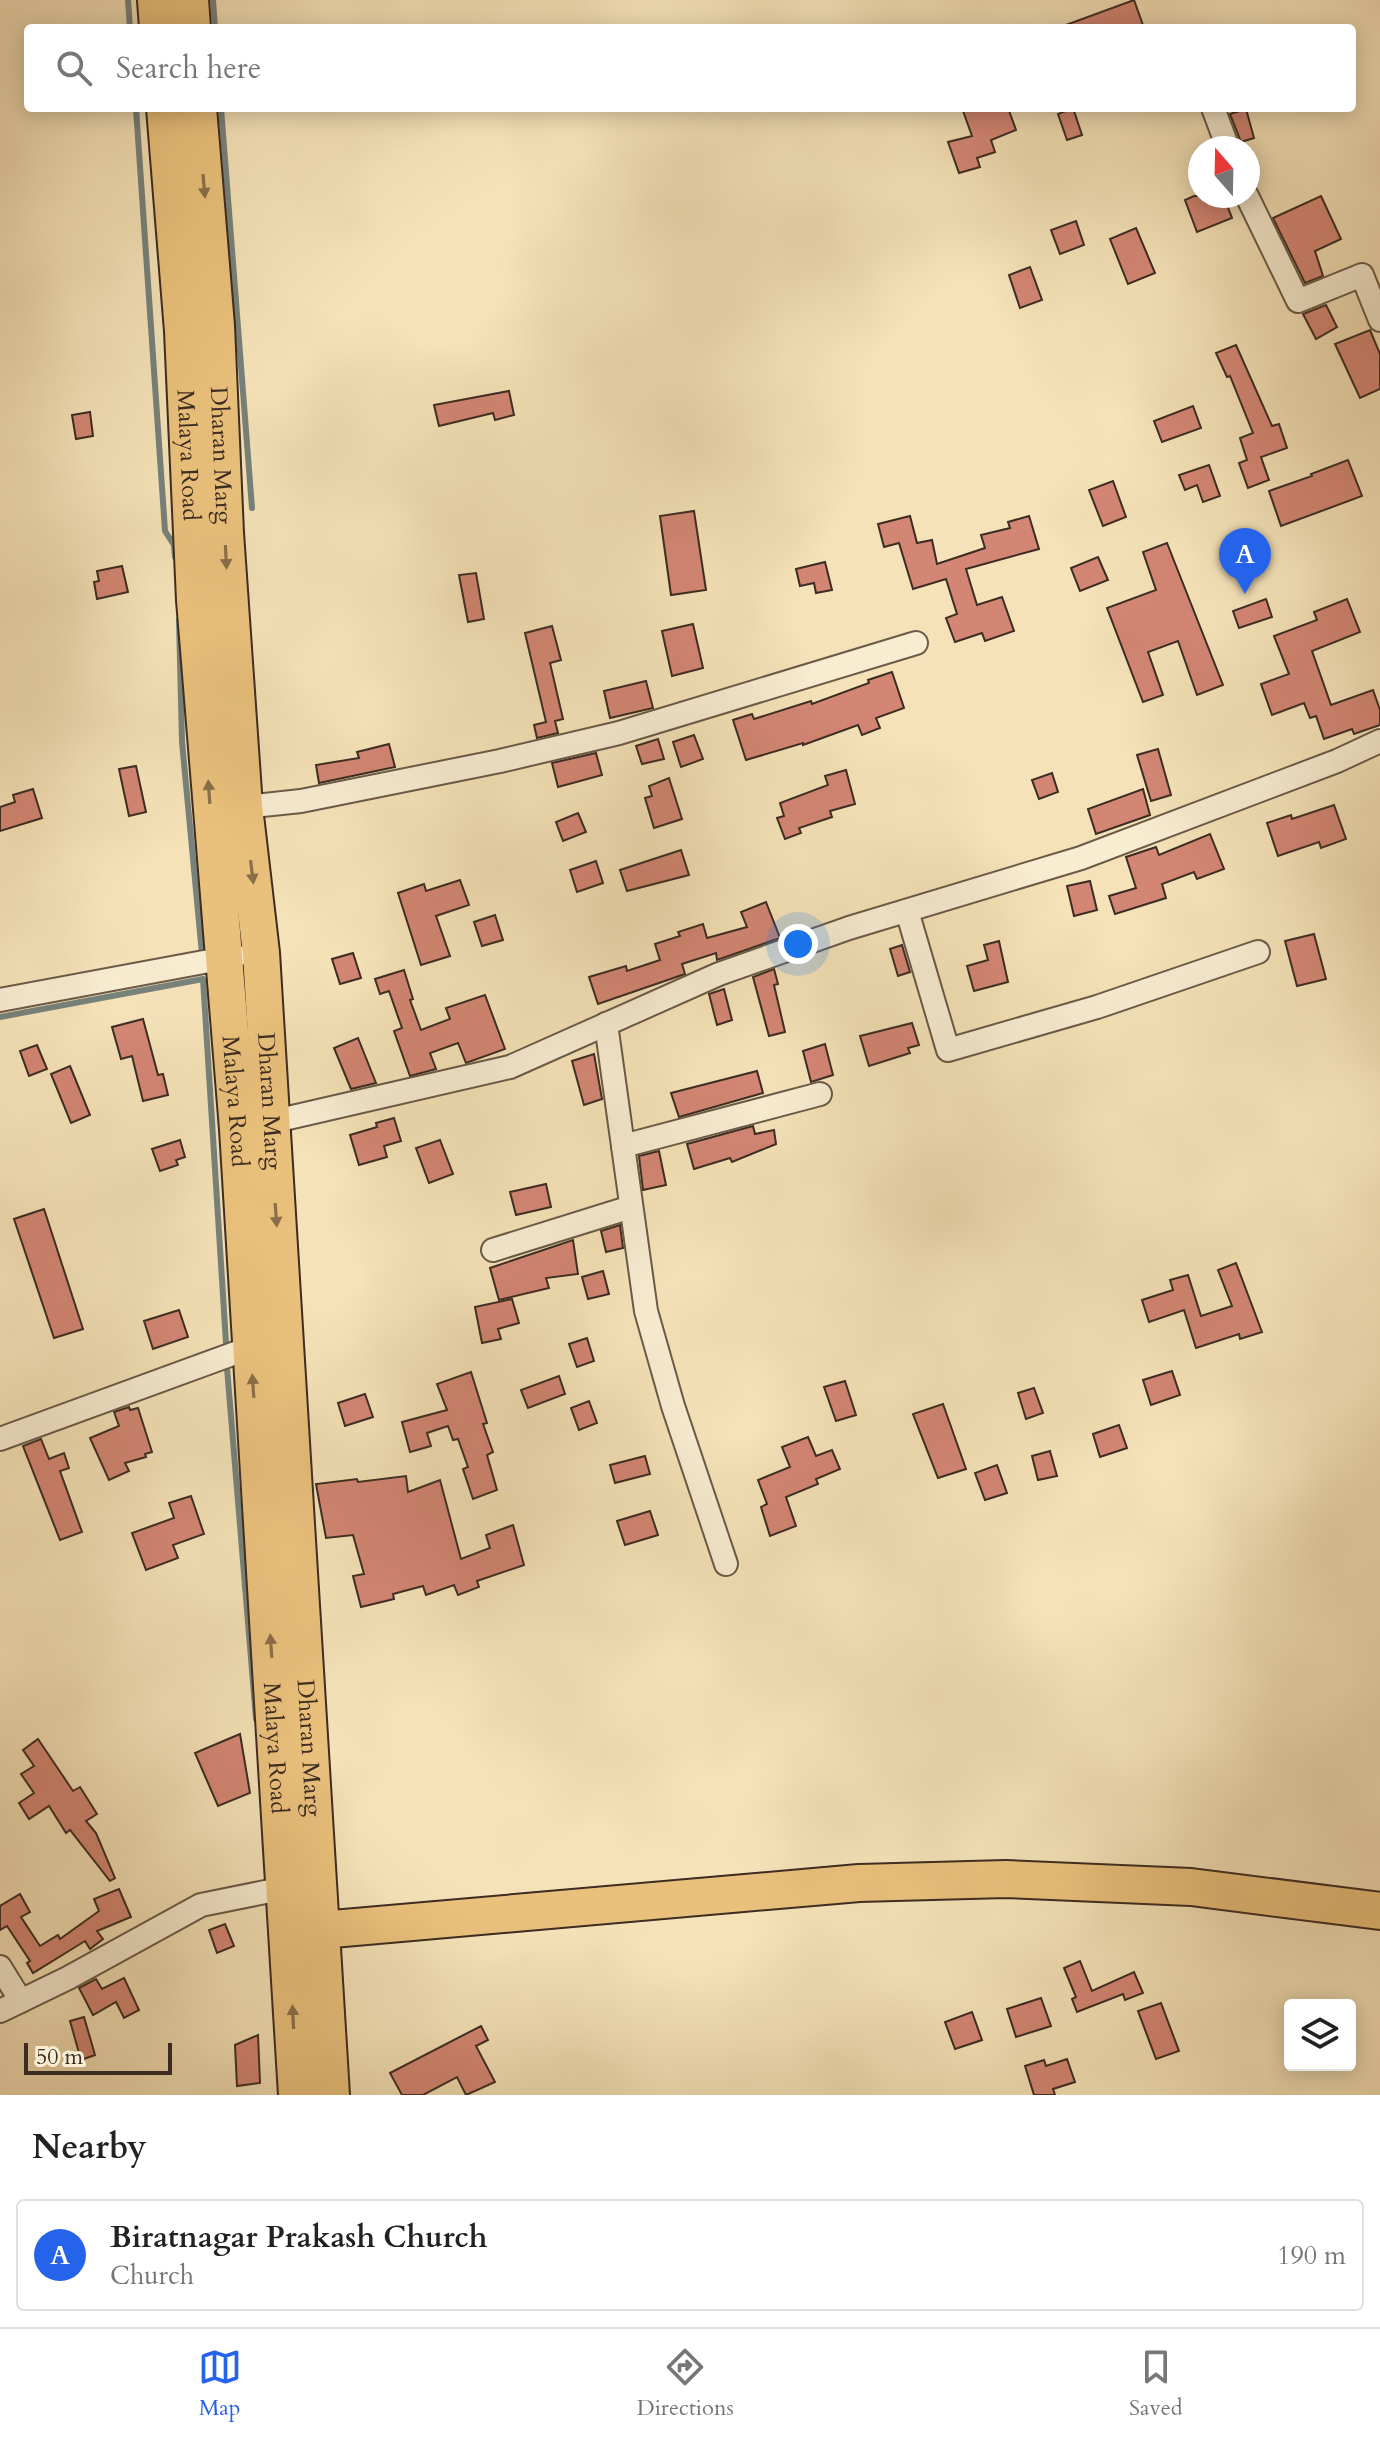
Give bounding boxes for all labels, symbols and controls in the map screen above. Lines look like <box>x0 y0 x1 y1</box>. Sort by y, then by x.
search box <box>24 24 1356 112</box>
icon: search <box>52 46 96 90</box>
text: Search here <box>116 48 261 89</box>
north arrow <box>1188 136 1260 208</box>
one-way arrow <box>198 174 211 199</box>
street label: Dharan Marg <box>202 386 241 525</box>
street label: Malaya Road <box>169 389 207 522</box>
pin: A <box>1219 528 1271 594</box>
one-way arrow <box>220 545 233 570</box>
one-way arrow <box>202 779 215 804</box>
one-way arrow <box>245 860 258 885</box>
your location <box>778 924 818 964</box>
street label: Dharan Marg <box>249 1032 290 1171</box>
street label: Malaya Road <box>213 1034 256 1168</box>
one-way arrow <box>270 1203 283 1228</box>
one-way arrow <box>246 1373 259 1398</box>
one-way arrow <box>264 1633 277 1658</box>
street label: Dharan Marg <box>289 1678 330 1818</box>
street label: Malaya Road <box>255 1681 296 1815</box>
map controls <box>1284 1999 1356 2071</box>
button: layers <box>1284 1999 1356 2071</box>
one-way arrow <box>286 2004 299 2029</box>
scale bar <box>24 2039 172 2075</box>
text: 50 m <box>36 2042 83 2072</box>
text: Nearby <box>32 2124 147 2170</box>
text: Biratnagar Prakash Church <box>110 2217 487 2258</box>
text: A <box>50 2238 70 2273</box>
text: 190 m <box>1277 2238 1346 2273</box>
text: Church <box>110 2258 194 2293</box>
tab: Map <box>198 2345 242 2423</box>
tab: Directions <box>637 2345 734 2423</box>
tab: Saved <box>1129 2345 1182 2423</box>

